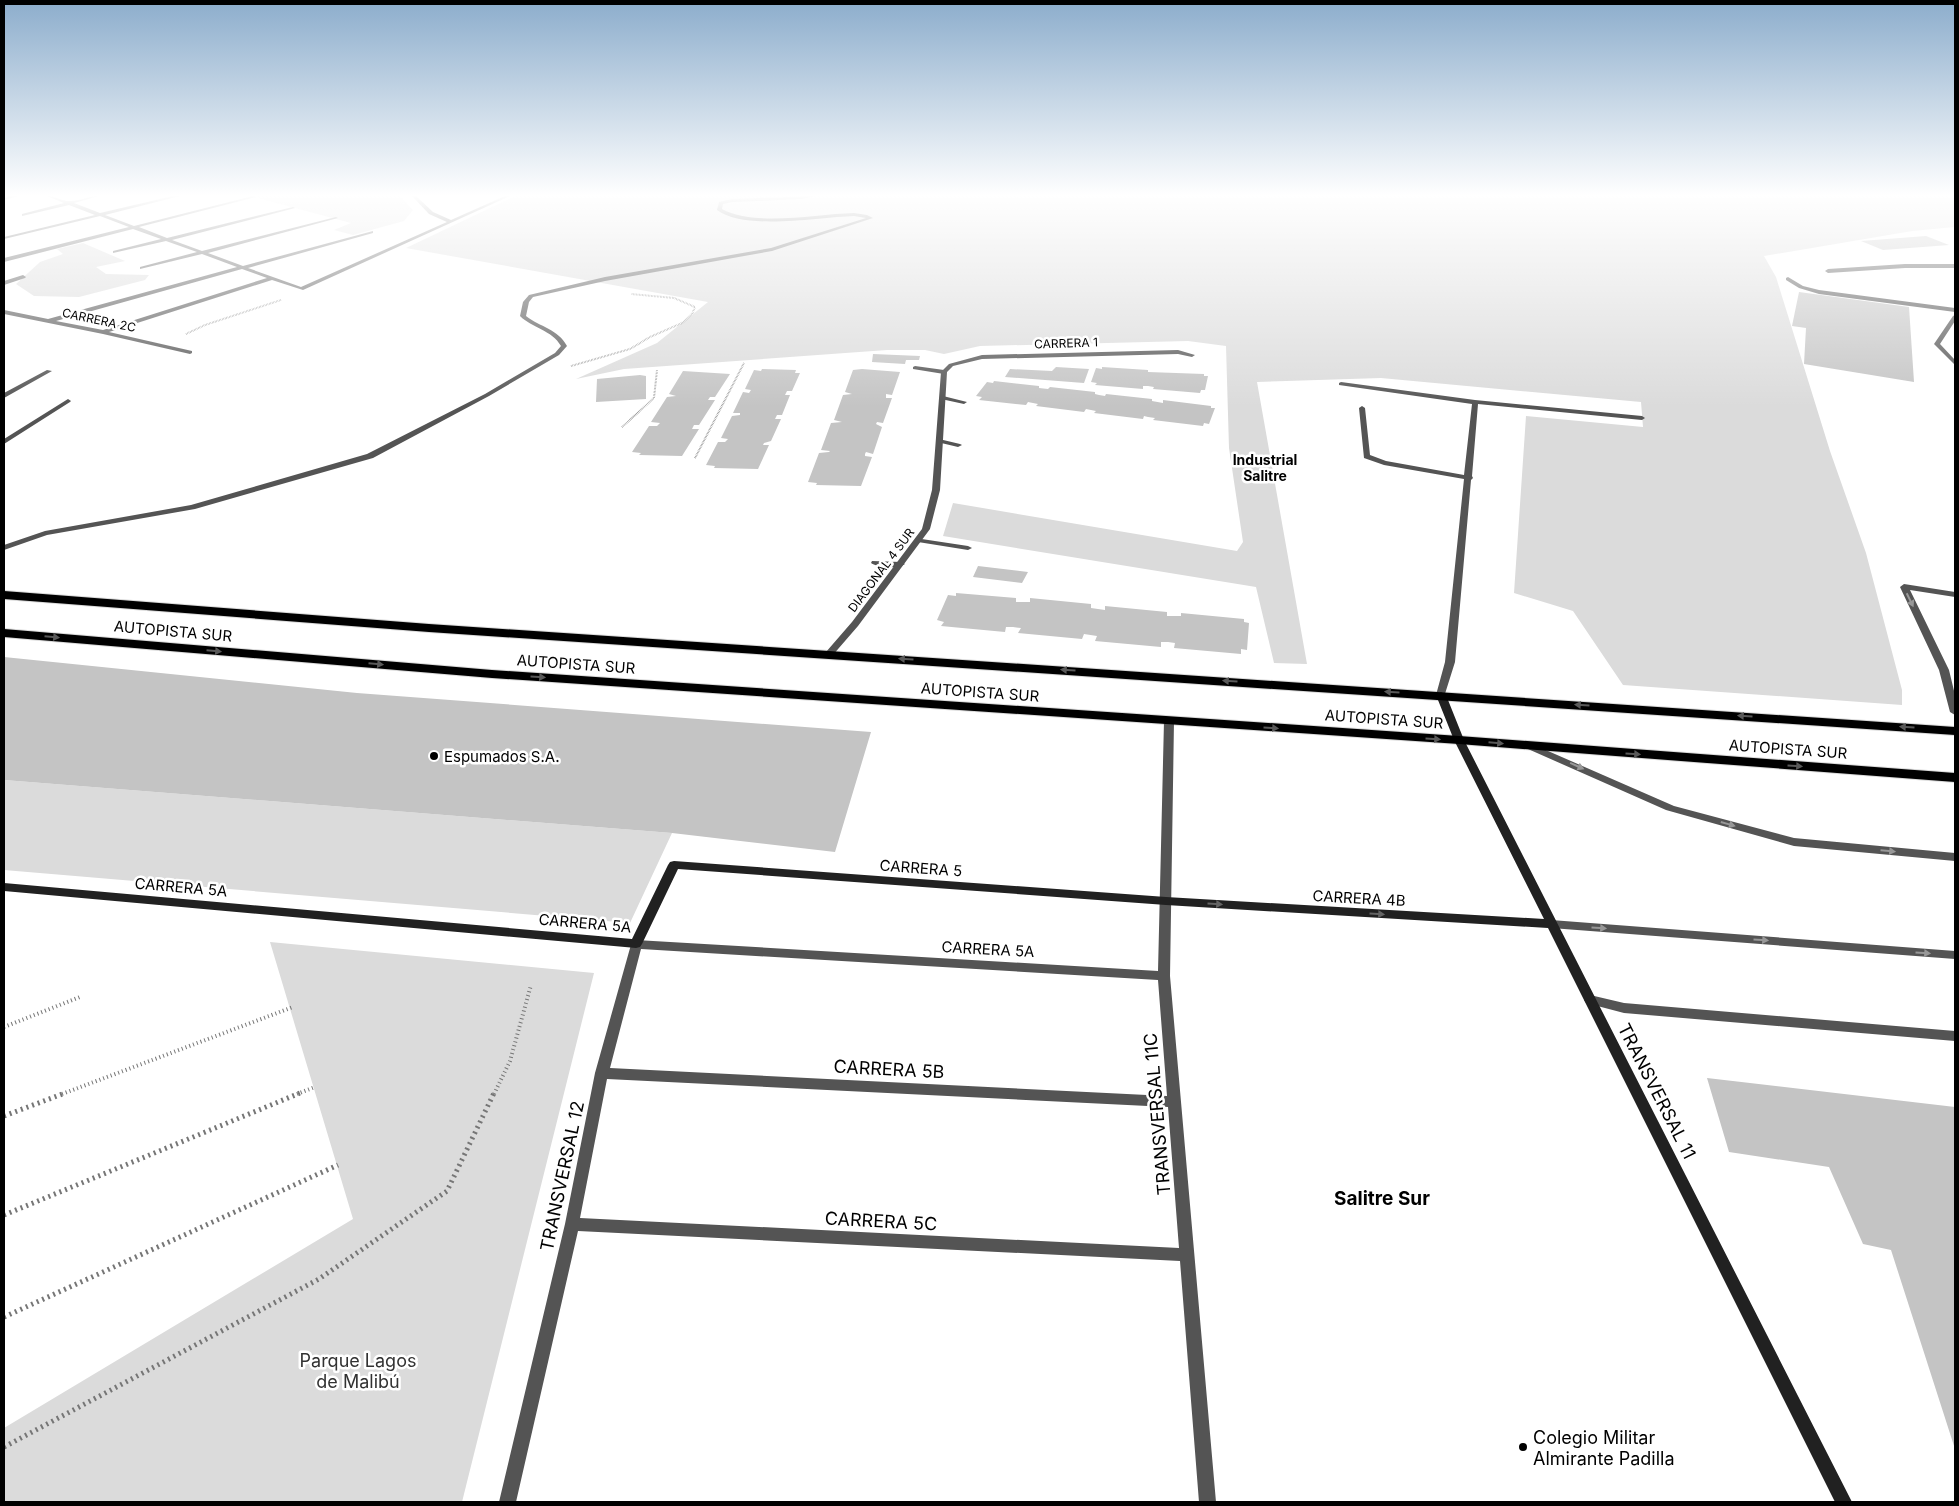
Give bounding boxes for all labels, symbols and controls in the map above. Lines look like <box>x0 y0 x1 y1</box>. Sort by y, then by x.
street label: CARRERA 2C <box>61 305 137 335</box>
street label: CARRERA 1 <box>1034 334 1098 352</box>
district label: Industrial Salitre <box>1233 451 1297 484</box>
street label: DIAGONAL 4 SUR <box>845 525 917 615</box>
one-way arrow <box>1907 593 1915 607</box>
street label: AUTOPISTA SUR <box>113 616 233 646</box>
one-way arrow <box>45 633 61 641</box>
one-way arrow <box>207 647 223 655</box>
street label: AUTOPISTA SUR <box>516 650 636 678</box>
one-way arrow <box>898 654 914 662</box>
one-way arrow <box>368 661 384 669</box>
one-way arrow <box>1060 665 1076 673</box>
one-way arrow <box>530 674 546 682</box>
one-way arrow <box>1222 676 1238 684</box>
street label: AUTOPISTA SUR <box>920 678 1040 706</box>
one-way arrow <box>1384 687 1400 695</box>
one-way arrow <box>1574 700 1590 708</box>
street label: AUTOPISTA SUR <box>1324 705 1444 733</box>
one-way arrow <box>1736 712 1752 720</box>
one-way arrow <box>1898 723 1914 731</box>
one-way arrow <box>1263 724 1279 732</box>
one-way arrow <box>1425 735 1441 743</box>
street label: AUTOPISTA SUR <box>1728 735 1848 763</box>
one-way arrow <box>1488 740 1504 748</box>
place label: Espumados S.A. <box>444 747 559 766</box>
marker: Espumados S.A. <box>428 750 440 762</box>
one-way arrow <box>1626 750 1642 758</box>
one-way arrow <box>1788 762 1804 770</box>
one-way arrow <box>1570 763 1584 771</box>
one-way arrow <box>1721 820 1736 828</box>
one-way arrow <box>1880 847 1896 855</box>
street label: CARRERA 5 <box>879 856 963 880</box>
street label: CARRERA 5A <box>134 873 228 901</box>
street label: CARRERA 4B <box>1312 886 1406 910</box>
one-way arrow <box>1207 900 1223 908</box>
street label: CARRERA 5A <box>538 909 632 937</box>
one-way arrow <box>1369 910 1385 918</box>
one-way arrow <box>1591 924 1607 932</box>
street label: CARRERA 5A <box>941 937 1035 961</box>
one-way arrow <box>1753 937 1769 945</box>
one-way arrow <box>1915 949 1931 957</box>
street label: TRANSVERSAL 11 <box>1614 1020 1700 1162</box>
street label: TRANSVERSAL 11C <box>1139 1032 1175 1196</box>
street label: CARRERA 5B <box>833 1056 945 1082</box>
street label: TRANSVERSAL 12 <box>536 1099 588 1253</box>
district label: Salitre Sur <box>1334 1187 1430 1210</box>
street label: CARRERA 5C <box>824 1208 938 1234</box>
park label: Parque Lagos de Malibú <box>300 1350 416 1392</box>
place label: Colegio Militar Almirante Padilla <box>1533 1427 1675 1469</box>
marker: Colegio Militar Almirante Padilla <box>1517 1441 1529 1453</box>

